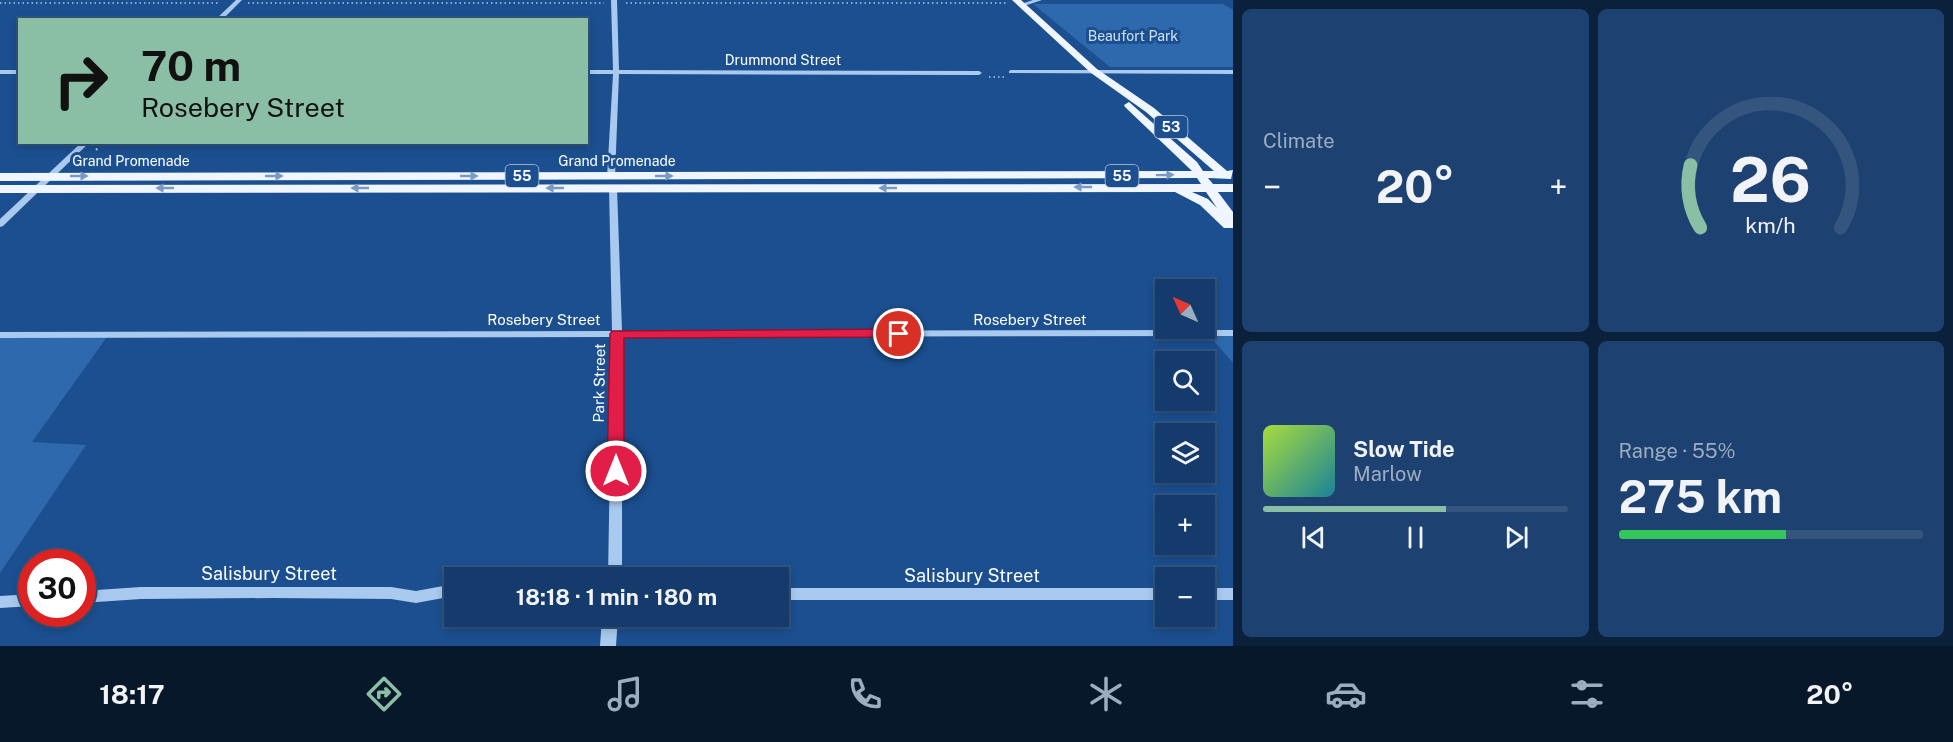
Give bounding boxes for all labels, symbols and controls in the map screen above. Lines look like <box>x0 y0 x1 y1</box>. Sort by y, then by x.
park label: Beaufort Park <box>1088 28 1178 44</box>
text: 70 m <box>141 41 241 90</box>
icon: right <box>42 42 120 120</box>
street label: Drummond Street <box>725 52 841 68</box>
text: Rosebery Street <box>141 91 345 123</box>
road number: 53 <box>1154 116 1188 138</box>
text: Climate <box>1263 129 1335 153</box>
text: 26 <box>1730 143 1811 216</box>
street label: Grand Promenade <box>72 153 190 169</box>
street label: Grand Promenade <box>558 153 676 169</box>
text: 20° <box>1376 160 1455 213</box>
road number: 55 <box>506 165 538 187</box>
road number: 55 <box>1106 165 1138 187</box>
text: − <box>1263 168 1281 206</box>
text: + <box>1549 168 1567 206</box>
one-way arrow <box>1155 170 1174 180</box>
one-way arrow <box>70 171 89 181</box>
one-way arrow <box>265 171 284 181</box>
one-way arrow <box>460 171 479 181</box>
one-way arrow <box>655 171 674 181</box>
one-way arrow <box>1074 182 1093 192</box>
one-way arrow <box>155 183 174 193</box>
one-way arrow <box>350 183 369 193</box>
one-way arrow <box>545 183 564 193</box>
one-way arrow <box>879 183 898 193</box>
text: km/h <box>1746 213 1796 238</box>
north arrow <box>1155 279 1215 339</box>
map controls <box>1155 279 1215 627</box>
pin <box>873 308 924 359</box>
street label: Rosebery Street <box>487 311 601 328</box>
street label: Rosebery Street <box>973 311 1087 328</box>
icon: arrive <box>882 317 915 350</box>
street label: Park Street <box>590 343 608 423</box>
button: search <box>1155 351 1215 411</box>
button: layers <box>1155 423 1215 483</box>
text: Slow Tide <box>1353 436 1455 462</box>
position arrow <box>584 439 648 503</box>
text: Range · 55% <box>1619 439 1736 463</box>
text: Marlow <box>1353 462 1422 486</box>
text: 275 km <box>1619 470 1782 523</box>
button: + <box>1155 495 1215 555</box>
icon: previous <box>1297 521 1330 554</box>
icon: pause <box>1399 521 1432 554</box>
icon: next <box>1500 521 1533 554</box>
speed limit sign: 30 <box>18 549 96 627</box>
street label: Salisbury Street <box>201 563 337 584</box>
street label: Salisbury Street <box>904 565 1040 586</box>
button: − <box>1155 567 1215 627</box>
text: 18:18 · 1 min · 180 m <box>516 584 717 610</box>
icon: directions <box>363 673 405 715</box>
icon: music <box>604 673 646 715</box>
icon: phone <box>844 673 886 715</box>
icon: climate <box>1085 673 1127 715</box>
icon: car <box>1325 673 1367 715</box>
icon: filters <box>1566 673 1608 715</box>
text: 18:17 <box>99 678 165 710</box>
text: 20° <box>1806 678 1854 710</box>

